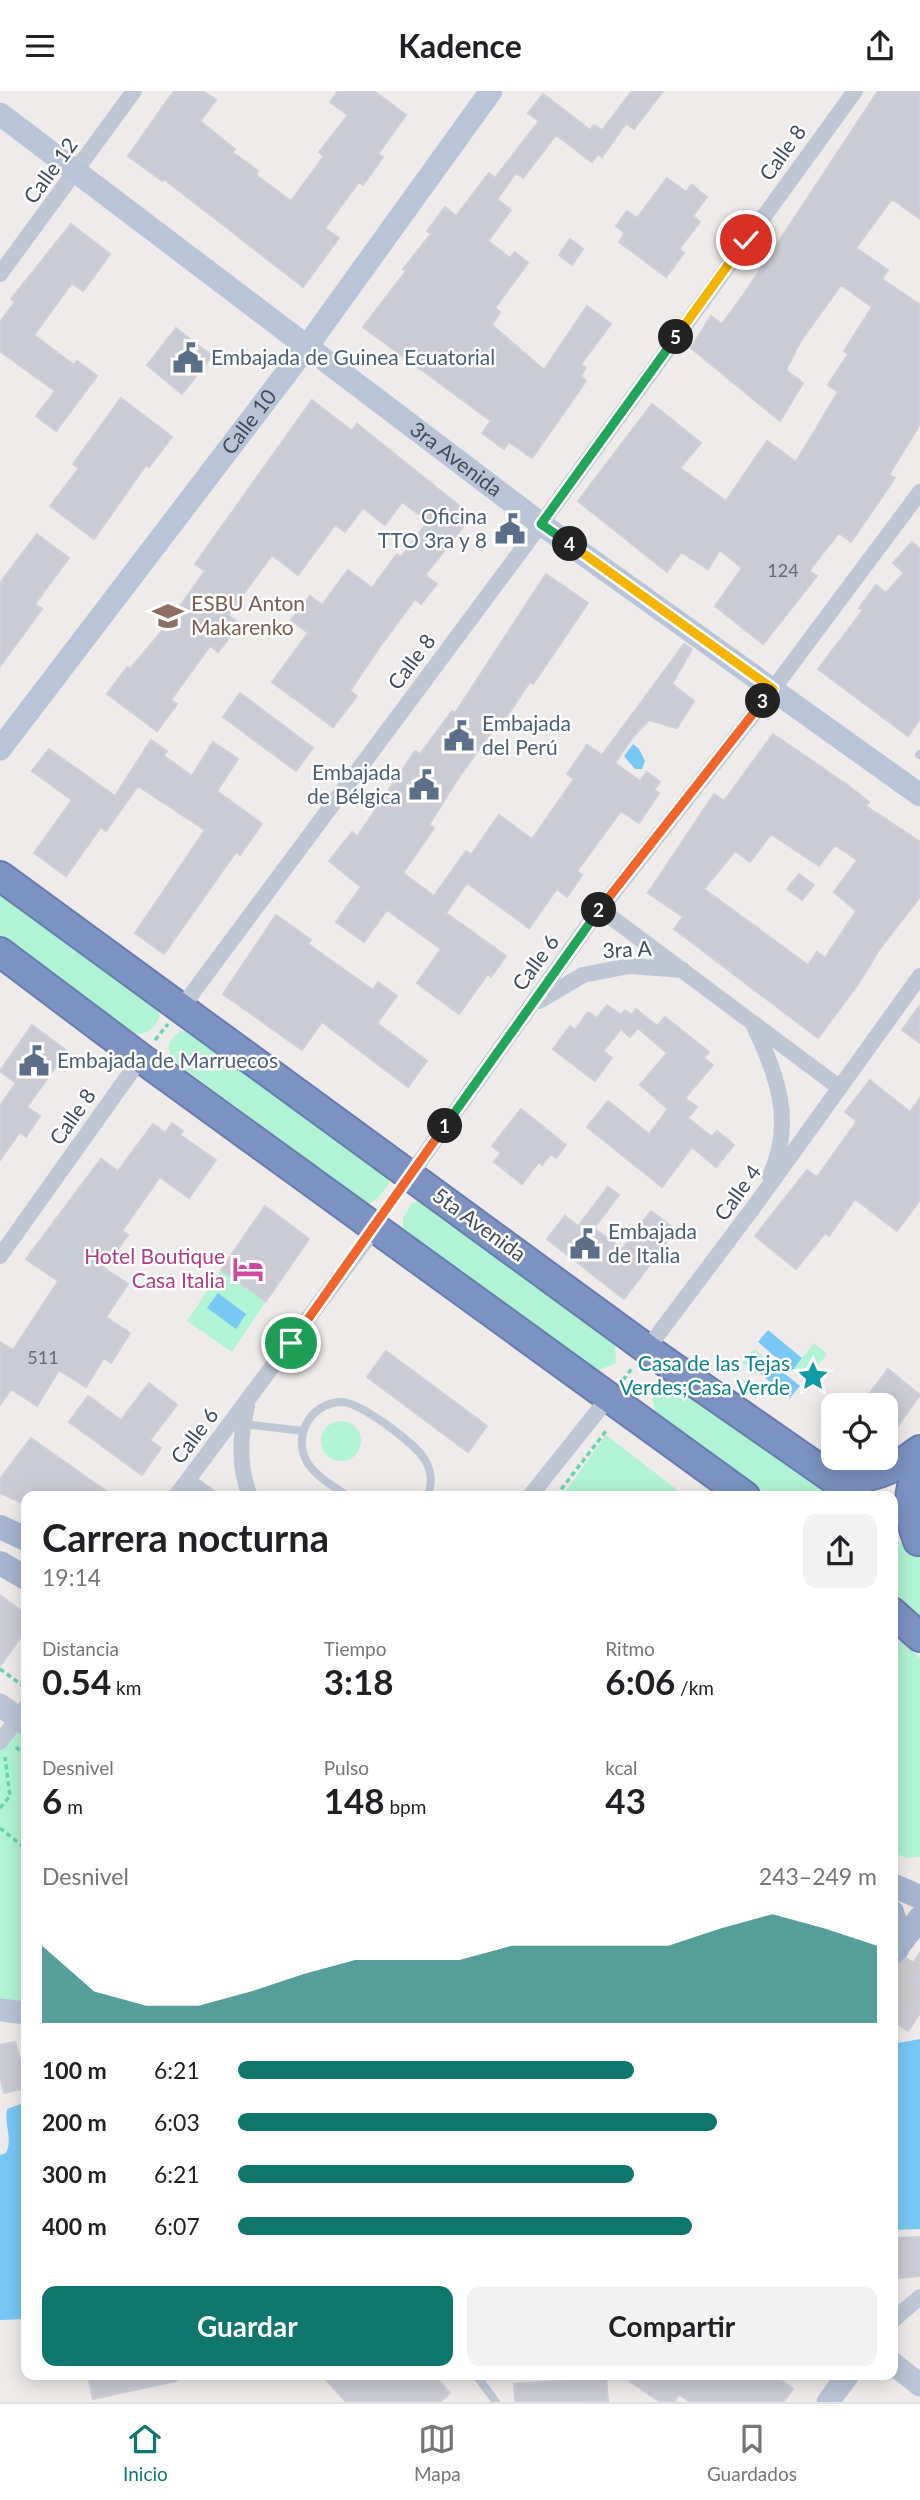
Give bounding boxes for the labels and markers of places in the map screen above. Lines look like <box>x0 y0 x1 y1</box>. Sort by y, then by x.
pin <box>716 210 776 270</box>
pin: 5 <box>658 320 694 355</box>
public building icon: Embajada de Guinea Ecuatorial <box>171 341 205 375</box>
place label: Embajada de Guinea Ecuatorial <box>211 344 495 369</box>
place label: Oficina TTO 3ra y 8 <box>378 503 487 552</box>
public building icon: Oficina TTO 3ra y 8 <box>493 512 527 546</box>
pin: 4 <box>552 526 588 561</box>
place label: ESBU Anton Makarenko <box>191 590 305 639</box>
school or university icon: ESBU Anton Makarenko <box>151 599 185 633</box>
pin: 3 <box>746 683 780 719</box>
place label: Embajada del Perú <box>482 710 571 759</box>
public building icon: Embajada del Perú <box>442 719 476 753</box>
place label: Embajada de Bélgica <box>307 759 401 808</box>
public building icon: Embajada de Bélgica <box>407 768 441 802</box>
pin: 2 <box>582 893 616 927</box>
public building icon: Embajada de Marruecos <box>17 1044 51 1078</box>
place label: Embajada de Marruecos <box>57 1047 278 1072</box>
pin: 1 <box>428 1109 462 1143</box>
place label: Embajada de Italia <box>608 1218 697 1267</box>
public building icon: Embajada de Italia <box>568 1227 602 1261</box>
place label: Hotel Boutique Casa Italia <box>84 1243 225 1292</box>
hotel icon: Hotel Boutique Casa Italia <box>231 1252 265 1286</box>
pin <box>261 1313 321 1373</box>
place label: Casa de las Tejas Verdes;Casa Verde <box>619 1350 790 1399</box>
place icon: Casa de las Tejas Verdes;Casa Verde <box>796 1359 830 1393</box>

